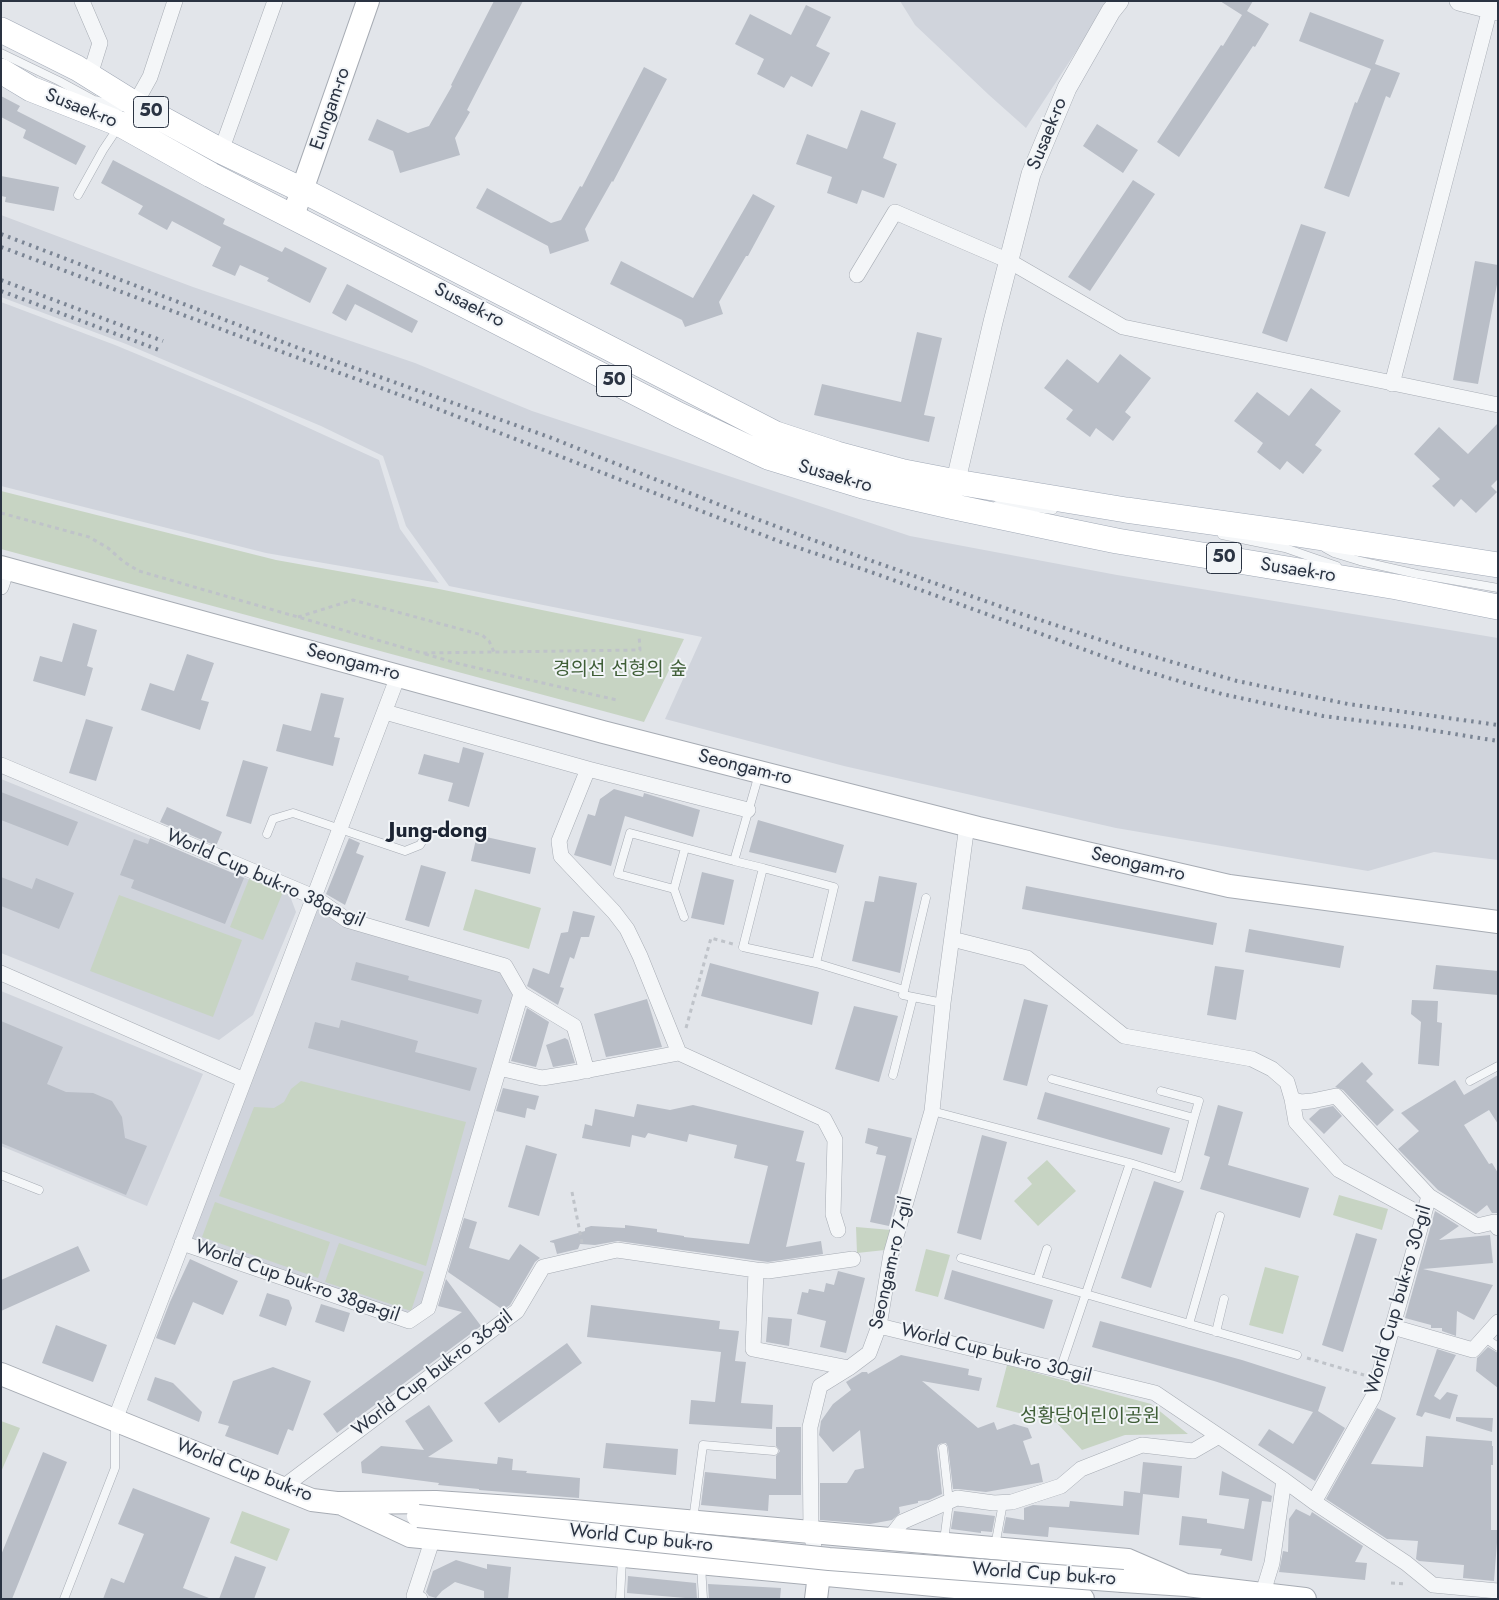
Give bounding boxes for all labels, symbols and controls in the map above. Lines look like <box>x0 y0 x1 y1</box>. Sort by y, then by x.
street label: Eungam-ro <box>306 65 356 153</box>
street label: Susaek-ro <box>42 84 120 134</box>
street label: Susaek-ro <box>1023 95 1073 173</box>
road number: 50 <box>134 96 168 128</box>
street label: Susaek-ro <box>430 279 508 333</box>
road number: 50 <box>596 366 632 396</box>
street label: Susaek-ro <box>795 456 875 498</box>
road number: 50 <box>1206 542 1242 574</box>
street label: Susaek-ro <box>1259 554 1337 588</box>
street label: Seongam-ro <box>304 640 402 686</box>
park label: 경의선 선형의 숲 <box>553 659 687 681</box>
street label: Seongam-ro <box>696 745 794 791</box>
district label: Jung-dong <box>389 819 487 845</box>
street label: World Cup buk-ro 38ga-gil <box>162 825 368 933</box>
street label: Seongam-ro <box>1089 843 1187 887</box>
street label: Seongam-ro 7-gil <box>866 1194 918 1332</box>
street label: World Cup buk-ro 30-gil <box>1361 1203 1437 1397</box>
street label: World Cup buk-ro 38ga-gil <box>192 1236 402 1328</box>
street label: World Cup buk-ro 36-gil <box>348 1306 518 1442</box>
street label: World Cup buk-ro 30-gil <box>898 1319 1094 1389</box>
park label: 성황당어린이공원 <box>1020 1406 1160 1428</box>
street label: World Cup buk-ro <box>173 1434 315 1508</box>
street label: World Cup buk-ro <box>568 1520 714 1558</box>
street label: World Cup buk-ro <box>971 1559 1117 1591</box>

